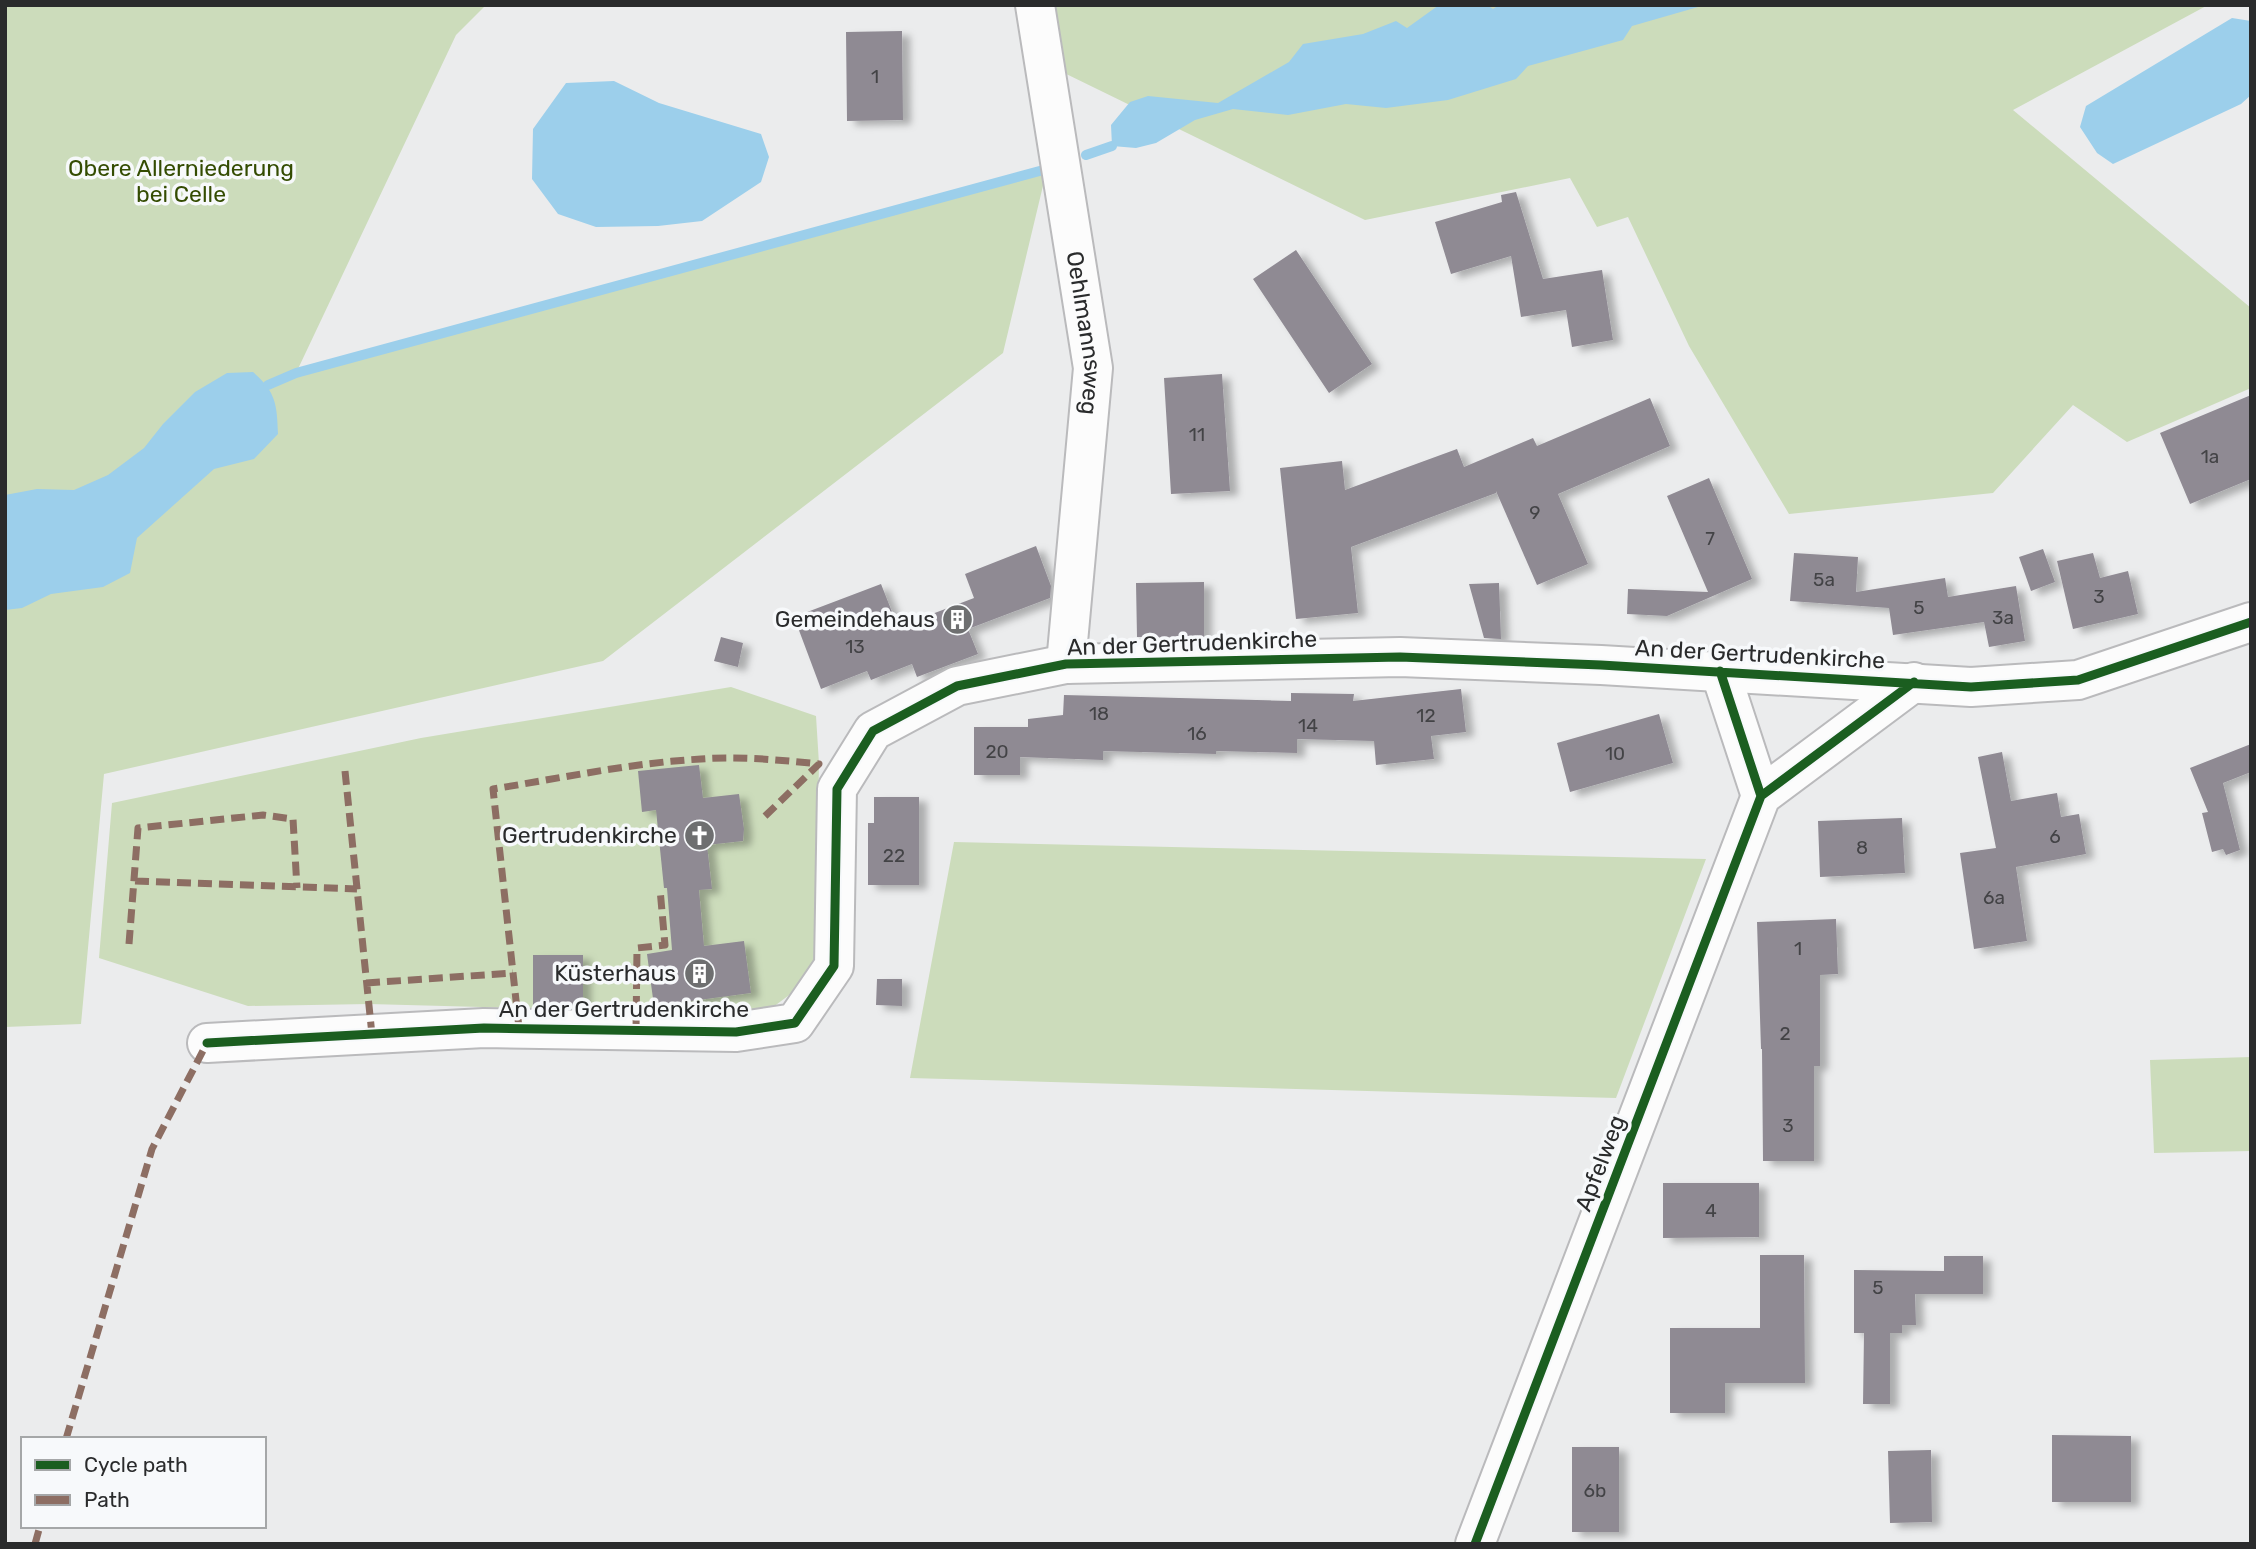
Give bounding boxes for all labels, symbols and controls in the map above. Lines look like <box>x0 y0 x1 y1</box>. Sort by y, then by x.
house number: 1 <box>871 65 879 88</box>
park label: Obere Allerniederung bei Celle <box>68 154 294 208</box>
street label: Oehlmannsweg <box>1061 249 1107 416</box>
house number: 11 <box>1189 423 1205 446</box>
house number: 1a <box>2201 445 2219 468</box>
house number: 9 <box>1529 501 1541 524</box>
house number: 7 <box>1705 527 1715 550</box>
house number: 5a <box>1813 568 1835 591</box>
house number: 3 <box>2093 585 2105 608</box>
house number: 5 <box>1913 596 1925 619</box>
building icon: Gemeindehaus <box>941 602 975 636</box>
place label: Gemeindehaus <box>775 605 935 633</box>
house number: 3a <box>1992 606 2014 629</box>
street label: An der Gertrudenkirche <box>1066 625 1318 661</box>
street label: An der Gertrudenkirche <box>1634 633 1886 675</box>
house number: 13 <box>845 635 865 658</box>
house number: 18 <box>1089 702 1109 725</box>
house number: 12 <box>1416 704 1436 727</box>
house number: 14 <box>1298 714 1318 737</box>
house number: 16 <box>1187 722 1207 745</box>
house number: 20 <box>985 740 1009 763</box>
house number: 10 <box>1605 742 1625 765</box>
church icon: Gertrudenkirche <box>683 818 717 852</box>
place label: Gertrudenkirche <box>502 821 677 849</box>
house number: 6 <box>2049 825 2061 848</box>
house number: 8 <box>1856 836 1868 859</box>
house number: 22 <box>883 844 905 867</box>
house number: 6a <box>1983 886 2005 909</box>
house number: 1 <box>1794 937 1802 960</box>
building icon: Küsterhaus <box>682 956 716 990</box>
place label: Küsterhaus <box>554 959 676 987</box>
street label: An der Gertrudenkirche <box>499 995 749 1023</box>
house number: 2 <box>1779 1022 1791 1045</box>
street label: Apfelweg <box>1569 1111 1631 1215</box>
house number: 3 <box>1782 1114 1794 1137</box>
house number: 4 <box>1705 1199 1717 1222</box>
house number: 5 <box>1872 1276 1884 1299</box>
legend <box>21 1437 266 1528</box>
text: Cycle path <box>84 1452 188 1477</box>
house number: 6b <box>1584 1479 1606 1502</box>
text: Path <box>84 1487 130 1512</box>

